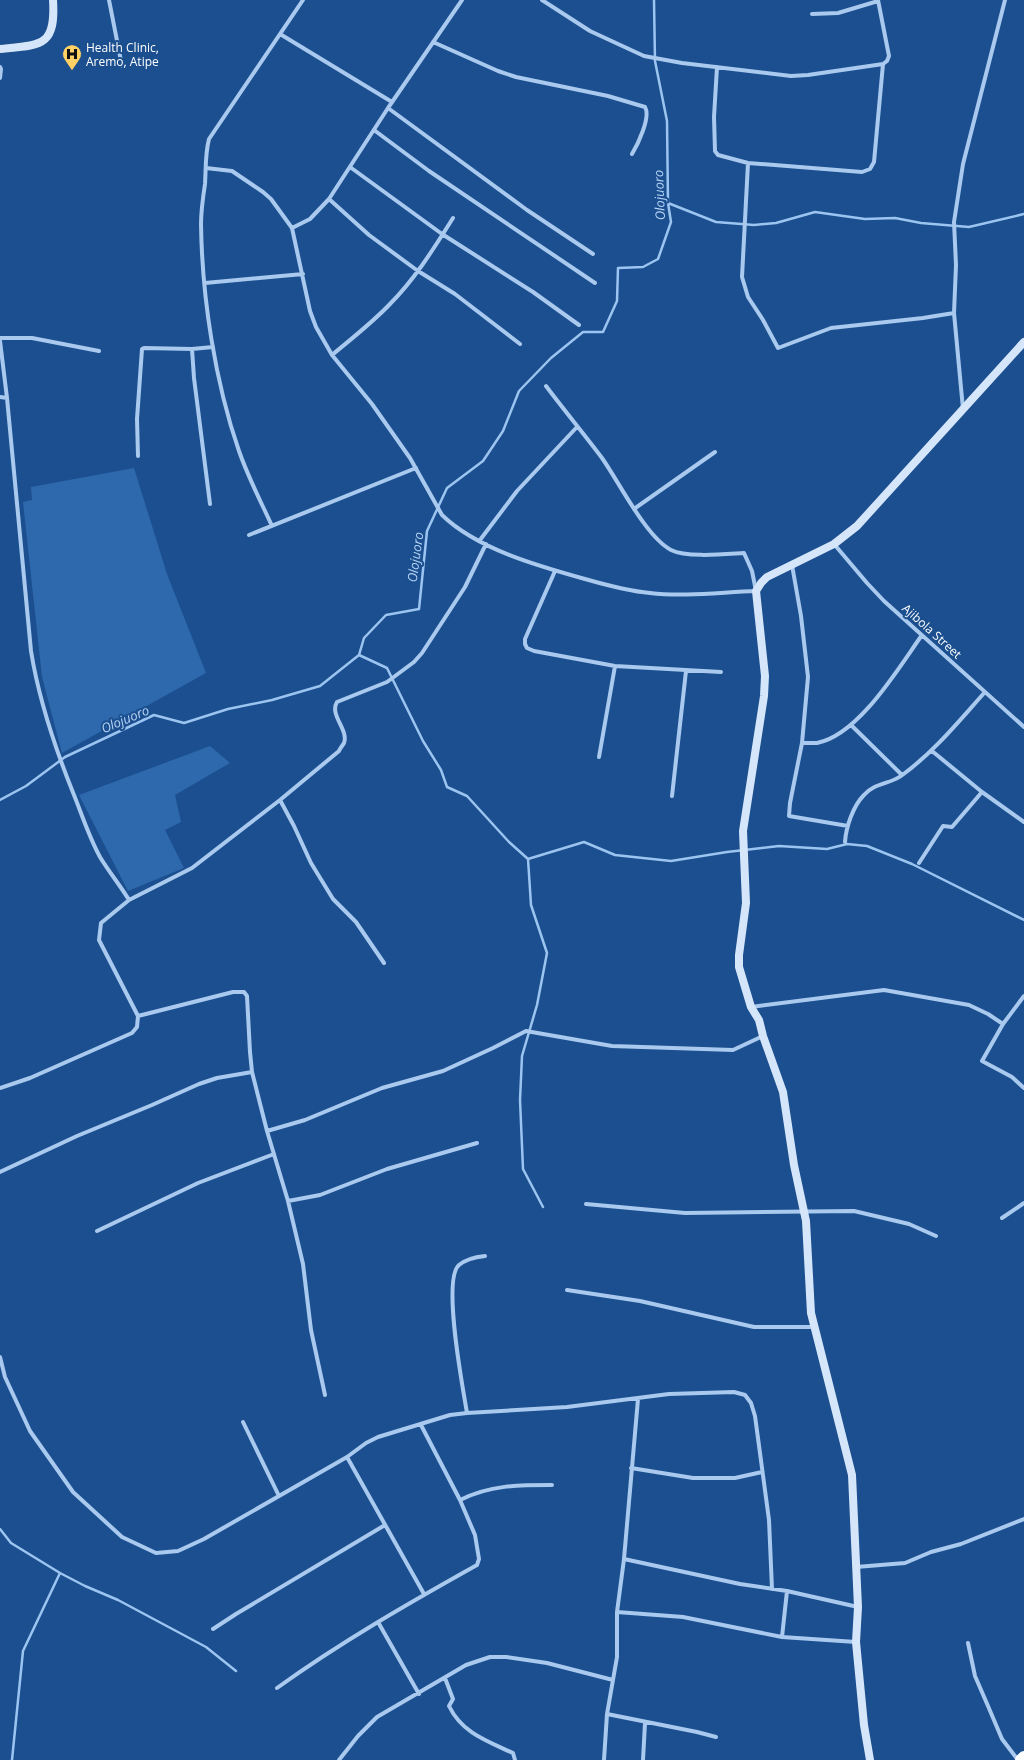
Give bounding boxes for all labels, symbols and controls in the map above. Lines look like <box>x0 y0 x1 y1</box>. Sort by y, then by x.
place label: Health Clinic, Aremo, Atipe <box>86 39 159 70</box>
hospital icon: Health Clinic, Aremo, Atipe <box>61 43 83 71</box>
water label: Olojuoro <box>649 169 669 221</box>
water label: Olojuoro <box>403 531 427 583</box>
street label: Ajibola Street <box>899 600 965 662</box>
water label: Olojuoro <box>98 701 152 737</box>

